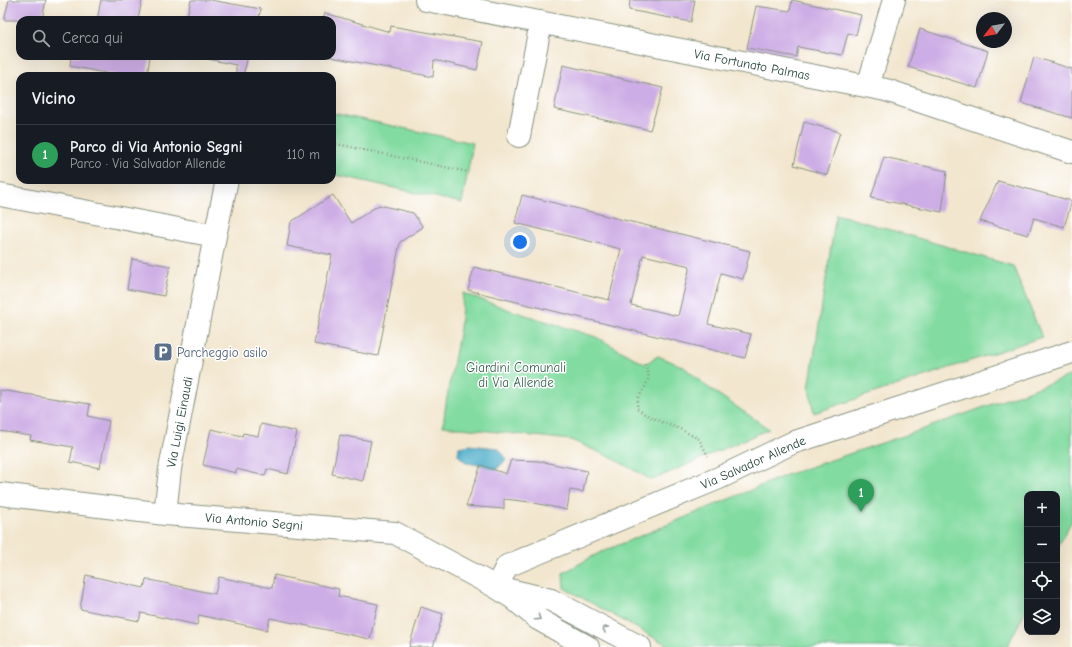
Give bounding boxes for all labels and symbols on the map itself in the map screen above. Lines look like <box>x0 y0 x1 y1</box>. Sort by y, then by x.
north arrow <box>976 12 1012 48</box>
street label: Via Fortunato Palmas <box>693 46 811 83</box>
your location <box>510 232 530 252</box>
parking icon: Parcheggio asilo <box>152 341 174 363</box>
place label: Parcheggio asilo <box>177 345 268 360</box>
park label: Giardini Comunali di Via Allende <box>466 360 566 390</box>
street label: Via Luigi Einaudi <box>163 375 196 469</box>
street label: Via Salvador Allende <box>698 432 808 492</box>
pin: 1 <box>848 479 874 512</box>
street label: Via Antonio Segni <box>204 510 303 533</box>
one-way arrow <box>534 613 541 621</box>
one-way arrow <box>602 626 610 633</box>

